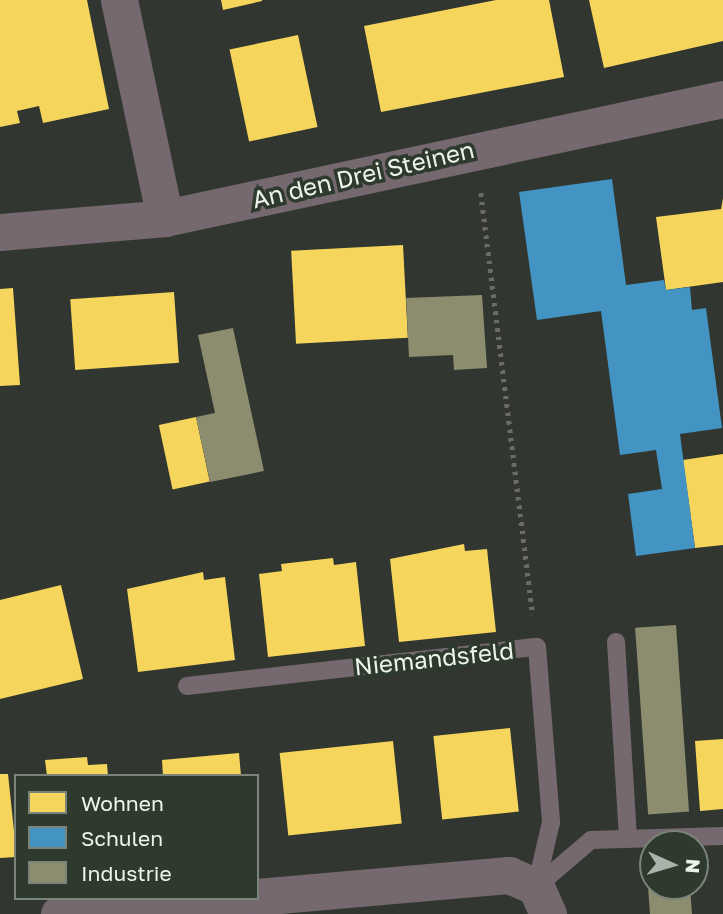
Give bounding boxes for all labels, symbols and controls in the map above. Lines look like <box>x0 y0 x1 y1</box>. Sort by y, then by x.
street label: An den Drei Steinen <box>249 134 477 214</box>
street label: Niemandsfeld <box>353 635 515 681</box>
legend <box>14 774 259 900</box>
text: Wohnen <box>81 790 164 816</box>
text: Schulen <box>81 825 163 851</box>
north arrow <box>639 830 709 900</box>
text: N <box>681 858 705 874</box>
text: Industrie <box>81 860 172 886</box>

